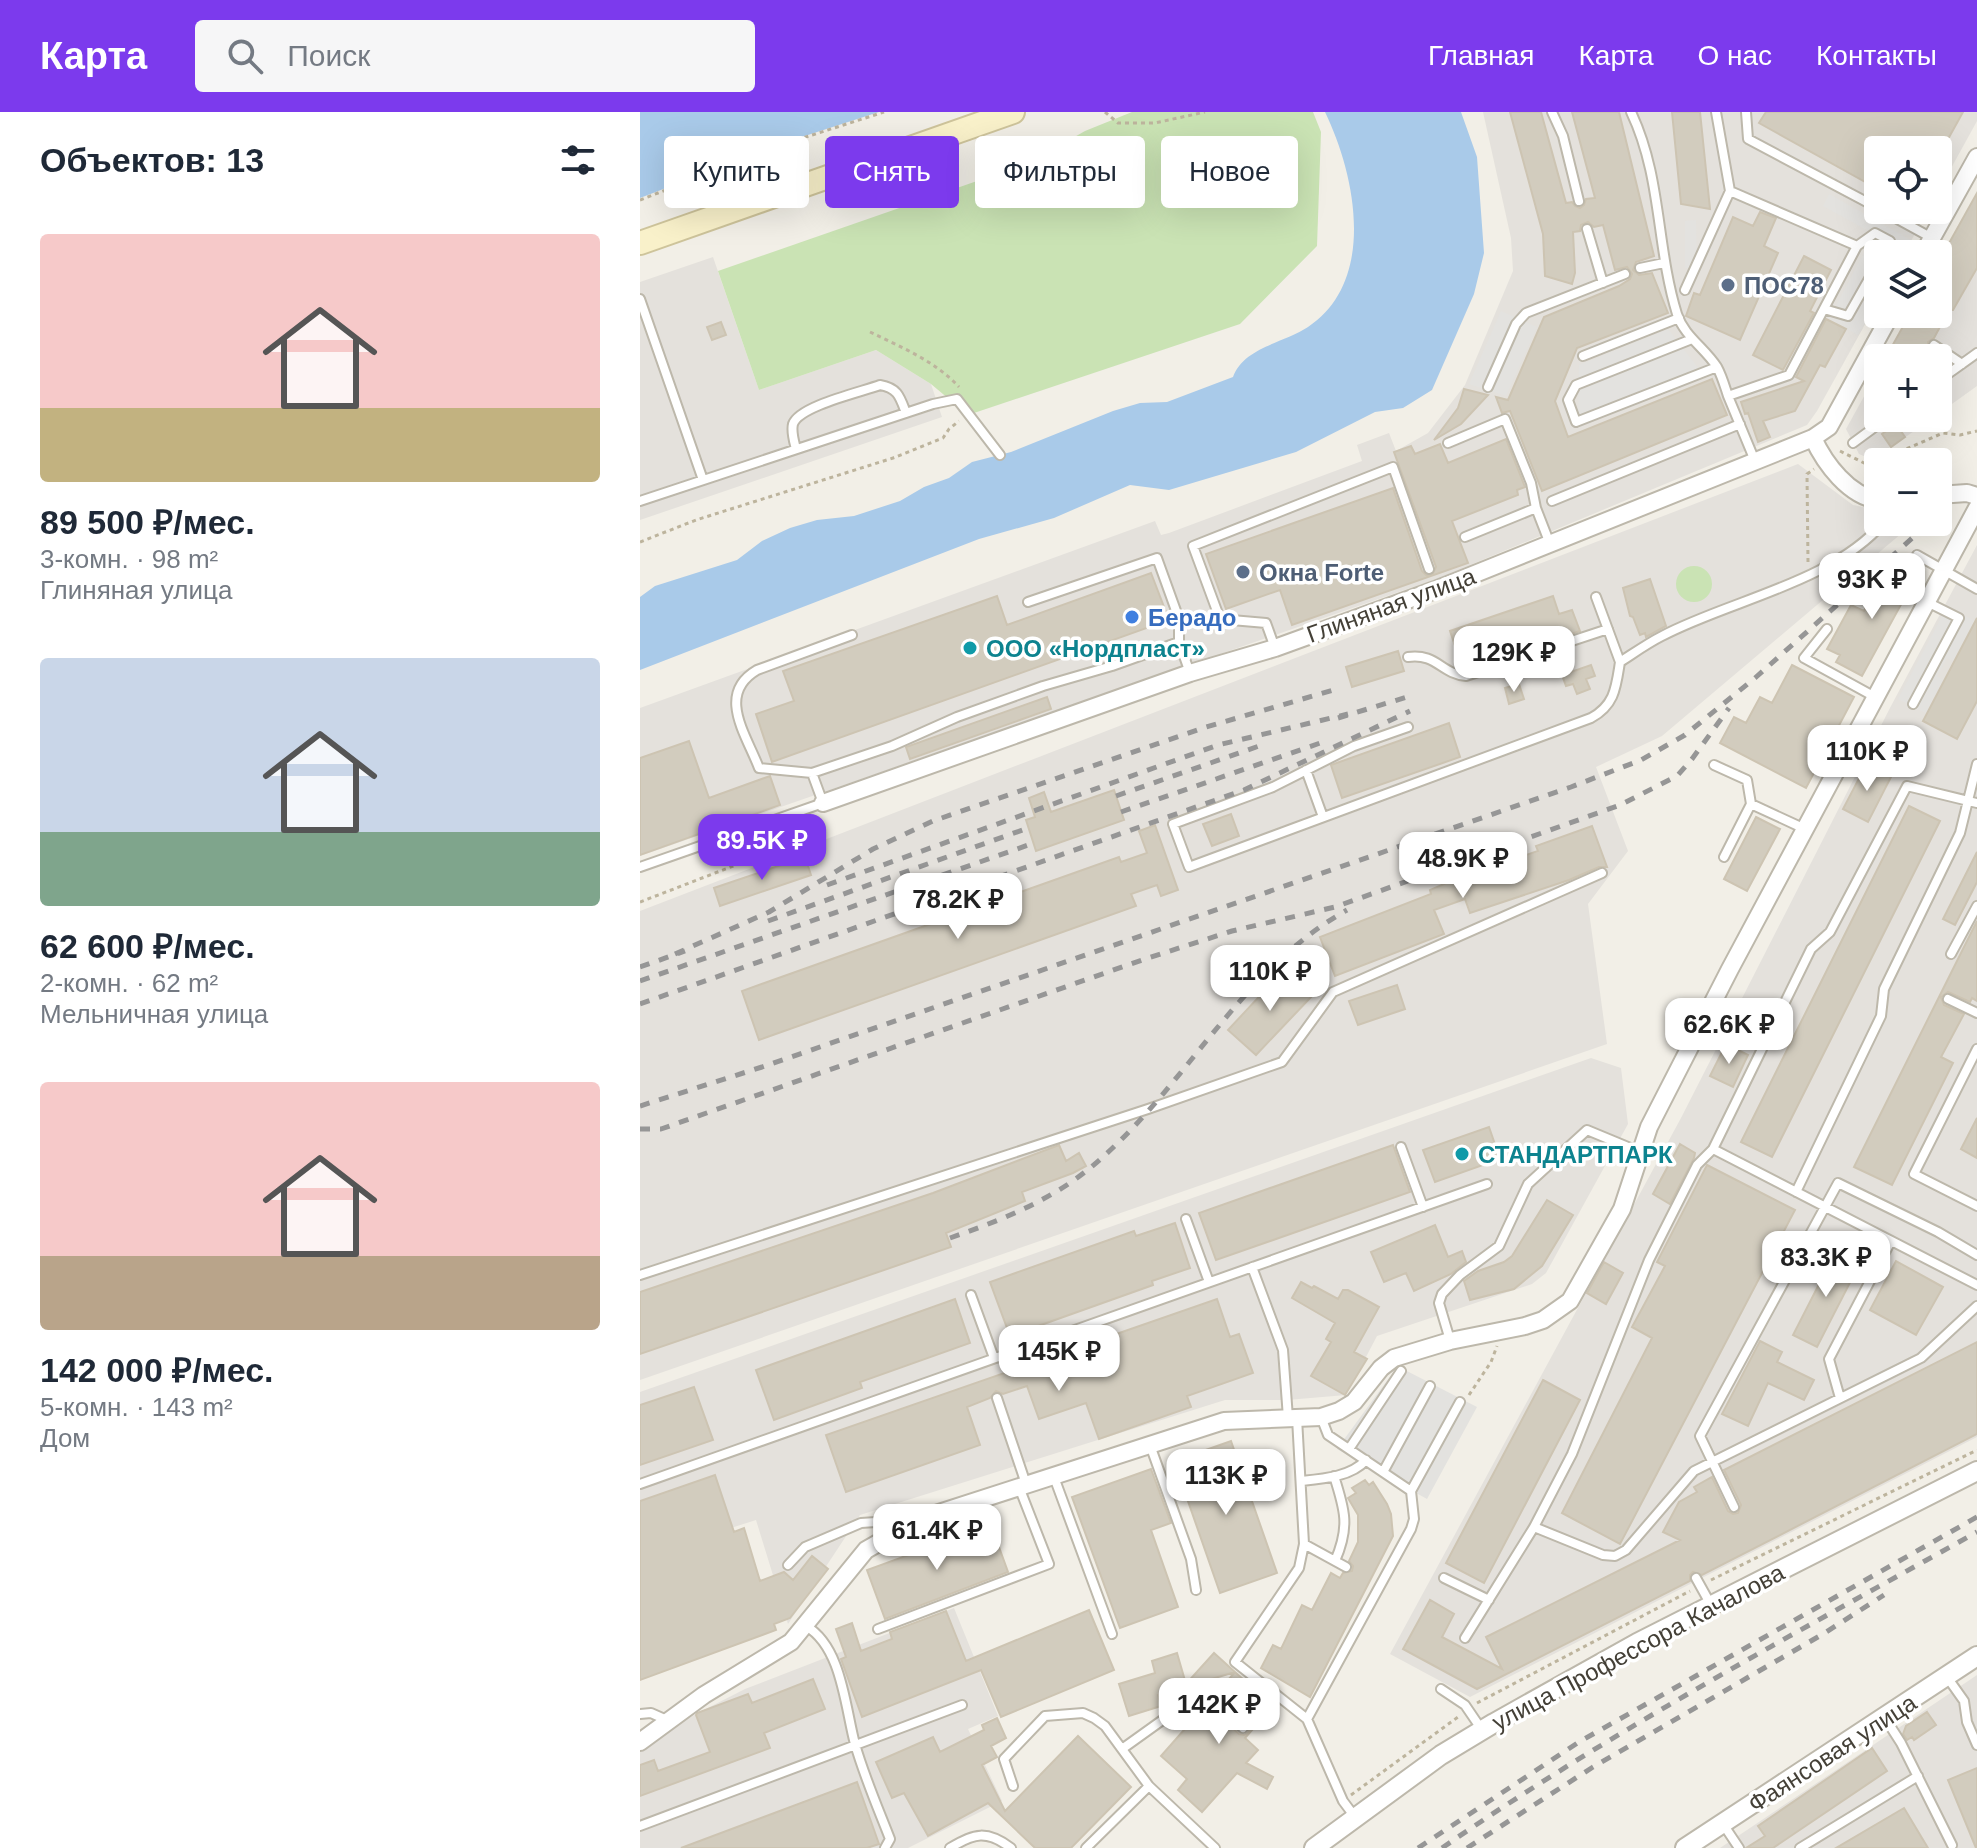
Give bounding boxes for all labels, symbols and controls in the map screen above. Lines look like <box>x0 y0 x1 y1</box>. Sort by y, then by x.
search box <box>195 20 755 92</box>
icon: search <box>223 34 267 78</box>
text: Карта <box>40 35 147 77</box>
text: Поиск <box>287 39 370 72</box>
text: Главная <box>1428 40 1535 71</box>
text: Карта <box>1579 40 1653 71</box>
text: О нас <box>1697 40 1772 71</box>
text: Контакты <box>1816 40 1937 71</box>
chip: Купить <box>664 136 809 208</box>
chip: Снять <box>825 136 959 208</box>
chip: Фильтры <box>975 136 1145 208</box>
chip: Новое <box>1161 136 1298 208</box>
map controls <box>1864 136 1952 536</box>
button: locate <box>1864 136 1952 224</box>
icon: filters <box>556 138 600 182</box>
text: Объектов: 13 <box>40 141 264 179</box>
button: layers <box>1864 240 1952 328</box>
place label: ПОС78 <box>1744 272 1824 299</box>
marker: ПОС78 <box>1719 276 1737 294</box>
icon: home <box>248 286 392 430</box>
button: + <box>1864 344 1952 432</box>
button: − <box>1864 448 1952 536</box>
text: 89 500 ₽/мес. <box>40 503 255 541</box>
text: 3-комн. · 98 m² <box>40 544 218 574</box>
pin: 93K ₽ <box>1816 553 1928 621</box>
place label: Окна Forte <box>1259 559 1384 586</box>
street label: Глиняная улица <box>1303 562 1480 648</box>
marker: Окна Forte <box>1234 563 1252 581</box>
text: 93K ₽ <box>1837 564 1907 594</box>
text: Глиняная улица <box>40 575 232 605</box>
place label: Берадо <box>1148 604 1237 631</box>
marker: Берадо <box>1123 608 1141 626</box>
pin: 129K ₽ <box>1449 626 1579 694</box>
place label: ООО «Нордпласт» <box>986 635 1205 662</box>
text: 129K ₽ <box>1472 637 1556 667</box>
marker: ООО «Нордпласт» <box>961 639 979 657</box>
icon: home <box>248 710 392 854</box>
pin: 110K ₽ <box>1802 725 1932 793</box>
text: 110K ₽ <box>1825 736 1909 766</box>
pin: 89.5K ₽ <box>688 814 836 882</box>
text: 89.5K ₽ <box>716 825 808 855</box>
pin: 48.9K ₽ <box>1389 832 1537 900</box>
text: 48.9K ₽ <box>1417 843 1509 873</box>
pin: 78.2K ₽ <box>884 873 1032 941</box>
text: 78.2K ₽ <box>912 884 1004 914</box>
text: 62 600 ₽/мес. <box>40 927 255 965</box>
pin: 110K ₽ <box>1205 945 1335 1013</box>
text: 110K ₽ <box>1228 956 1312 986</box>
text: 2-комн. · 62 m² <box>40 968 218 998</box>
pin: 62.6K ₽ <box>1655 998 1803 1066</box>
text: Мельничная улица <box>40 999 268 1029</box>
text: 62.6K ₽ <box>1683 1009 1775 1039</box>
icon: home <box>248 1134 392 1278</box>
place label: СТАНДАРТПАРК <box>1478 1141 1673 1168</box>
marker: СТАНДАРТПАРК <box>1453 1145 1471 1163</box>
pin: 83.3K ₽ <box>1752 1231 1900 1299</box>
text: 83.3K ₽ <box>1780 1242 1872 1272</box>
pin: 145K ₽ <box>994 1325 1124 1393</box>
text: 145K ₽ <box>1017 1336 1101 1366</box>
text: 142 000 ₽/мес. <box>40 1351 274 1389</box>
text: 5-комн. · 143 m² <box>40 1392 233 1422</box>
text: Дом <box>40 1423 90 1453</box>
pin: 113K ₽ <box>1161 1449 1291 1517</box>
text: 113K ₽ <box>1184 1460 1268 1490</box>
pin: 61.4K ₽ <box>863 1504 1011 1572</box>
text: 61.4K ₽ <box>891 1515 983 1545</box>
street label: улица Профессора Качалова <box>1487 1558 1789 1736</box>
pin: 142K ₽ <box>1154 1678 1284 1746</box>
street label: Фаянсовая улица <box>1743 1688 1922 1817</box>
text: 142K ₽ <box>1177 1689 1261 1719</box>

